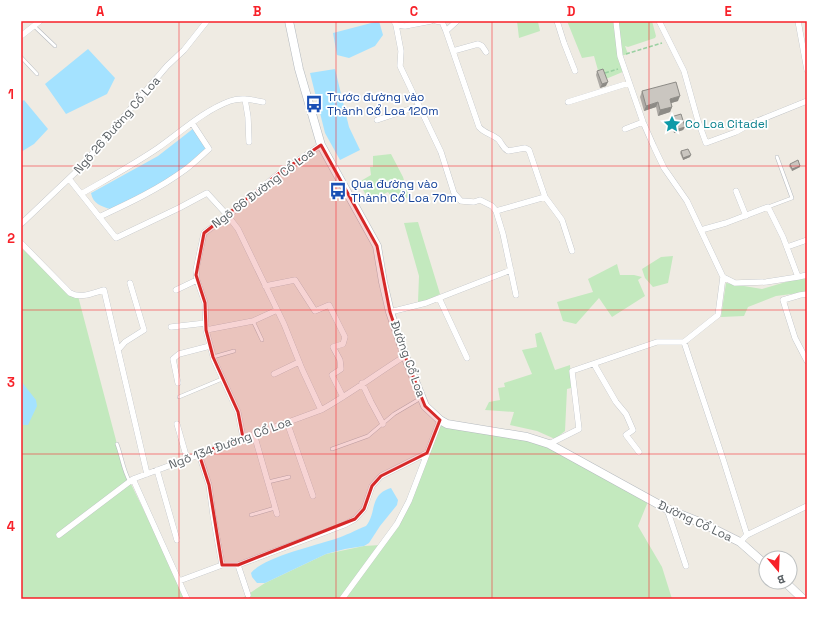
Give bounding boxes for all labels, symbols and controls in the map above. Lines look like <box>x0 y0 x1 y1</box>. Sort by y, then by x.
text: A <box>96 3 105 20</box>
text: B <box>253 3 262 20</box>
text: C <box>410 3 418 20</box>
text: D <box>567 3 576 20</box>
text: E <box>724 3 732 20</box>
street label: Ngõ 26 Đường Cổ Loa <box>70 73 164 177</box>
text: 1 <box>8 86 14 103</box>
place label: Trước đường vào Thành Cổ Loa 120m <box>327 89 439 119</box>
bus stop icon: Trước đường vào Thành Cổ Loa 120m <box>304 94 324 114</box>
place icon: Co Loa Citadel <box>662 114 682 134</box>
place label: Co Loa Citadel <box>685 116 768 132</box>
street label: Ngõ 66 Đường Cổ Loa <box>209 144 318 232</box>
place label: Qua đường vào Thành Cổ Loa 70m <box>351 176 457 206</box>
bus stop icon: Qua đường vào Thành Cổ Loa 70m <box>328 181 348 201</box>
text: 2 <box>7 230 15 247</box>
street label: Đường Cổ Loa <box>387 319 429 400</box>
text: 3 <box>7 374 15 391</box>
street label: Ngõ 134 Đường Cổ Loa <box>166 413 294 473</box>
street label: Đường Cổ Loa <box>655 497 735 545</box>
text: 4 <box>7 518 15 535</box>
north arrow <box>758 550 798 590</box>
text: B <box>776 572 787 587</box>

